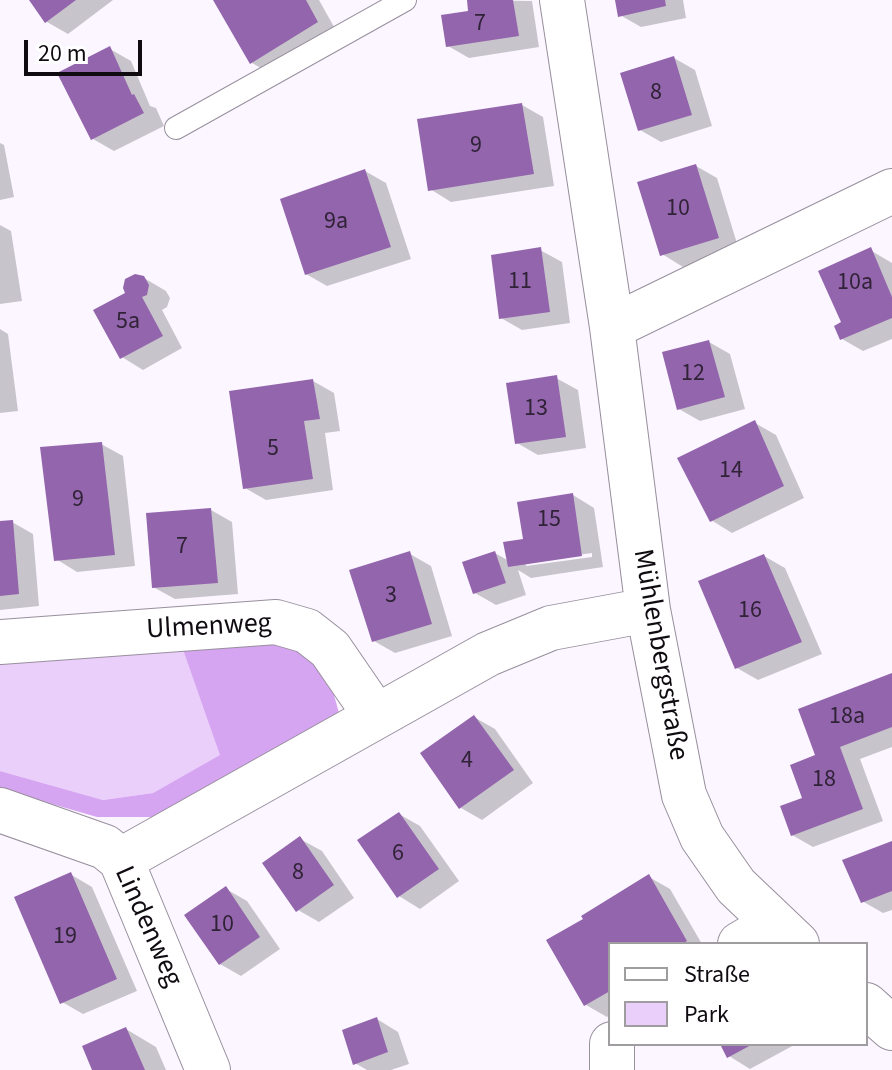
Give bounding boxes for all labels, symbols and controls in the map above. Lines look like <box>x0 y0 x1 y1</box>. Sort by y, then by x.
house number: 7 <box>474 11 486 39</box>
scale bar <box>28 24 146 74</box>
text: 20 m <box>38 36 87 71</box>
house number: 8 <box>650 80 662 108</box>
house number: 9 <box>470 133 482 161</box>
house number: 10 <box>666 196 690 224</box>
house number: 9a <box>324 209 348 237</box>
house number: 11 <box>508 269 532 297</box>
house number: 10a <box>837 270 873 298</box>
house number: 5a <box>116 309 140 337</box>
house number: 12 <box>681 361 705 389</box>
house number: 13 <box>524 396 548 424</box>
house number: 5 <box>267 436 279 464</box>
house number: 14 <box>719 458 743 486</box>
house number: 9 <box>72 487 84 515</box>
house number: 15 <box>537 507 561 535</box>
house number: 7 <box>176 534 188 562</box>
street label: Mühlenbergstraße <box>624 547 694 763</box>
house number: 3 <box>385 583 397 611</box>
house number: 16 <box>738 598 762 626</box>
street label: Ulmenweg <box>146 608 272 648</box>
house number: 18a <box>829 704 865 732</box>
house number: 4 <box>461 748 473 776</box>
house number: 18 <box>812 767 836 795</box>
house number: 6 <box>392 841 404 869</box>
house number: 8 <box>292 860 304 888</box>
street label: Lindenweg <box>106 862 188 992</box>
house number: 10 <box>210 912 234 940</box>
house number: 19 <box>53 924 77 952</box>
legend <box>608 942 868 1046</box>
text: Straße <box>684 957 750 992</box>
text: Park <box>684 997 729 1032</box>

